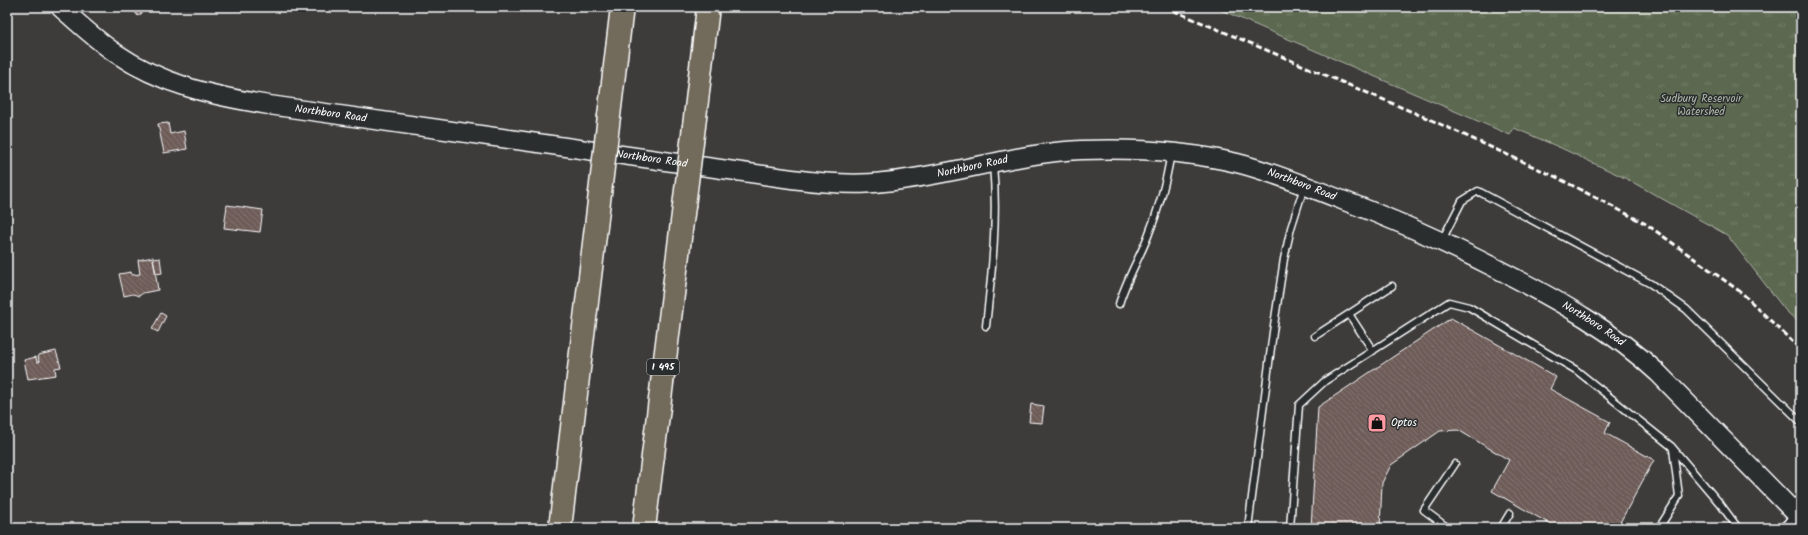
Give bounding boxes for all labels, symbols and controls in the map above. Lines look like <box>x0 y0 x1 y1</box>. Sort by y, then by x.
park label: Sudbury Reservoir Watershed <box>1660 90 1743 121</box>
street label: Northboro Road <box>294 100 368 128</box>
street label: Northboro Road <box>615 145 689 173</box>
street label: Northboro Road <box>935 151 1010 183</box>
street label: Northboro Road <box>1265 164 1339 206</box>
street label: Northboro Road <box>1558 297 1629 351</box>
road number: I 495 <box>647 359 679 375</box>
shop icon: Optos <box>1366 412 1388 434</box>
place label: Optos <box>1391 414 1417 432</box>

